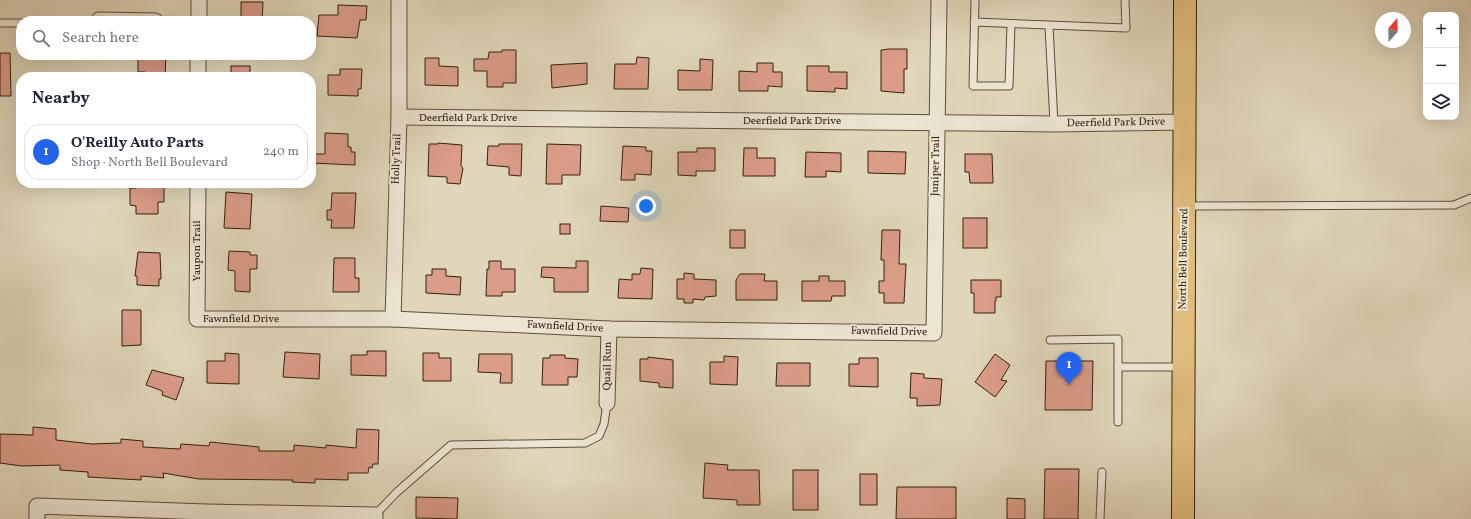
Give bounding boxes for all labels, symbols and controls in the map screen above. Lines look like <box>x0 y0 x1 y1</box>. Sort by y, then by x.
north arrow <box>1375 12 1411 48</box>
map controls <box>1423 12 1459 120</box>
button: + <box>1423 12 1459 48</box>
search box <box>16 16 316 60</box>
icon: search <box>30 27 52 49</box>
text: Search here <box>62 28 139 49</box>
button: − <box>1423 48 1459 84</box>
button: layers <box>1423 84 1459 120</box>
text: Nearby <box>32 87 90 110</box>
street label: Deerfield Park Drive <box>419 111 517 126</box>
street label: Deerfield Park Drive <box>743 114 841 129</box>
street label: Deerfield Park Drive <box>1067 115 1165 131</box>
text: O'Reilly Auto Parts <box>71 133 204 154</box>
street label: Holly Trail <box>389 133 405 185</box>
street label: Juniper Trail <box>928 136 944 196</box>
text: 1 <box>43 143 49 161</box>
text: 240 m <box>263 143 299 161</box>
text: Shop · North Bell Boulevard <box>71 154 228 172</box>
your location <box>636 196 656 216</box>
street label: North Bell Boulevard <box>1176 208 1192 310</box>
street label: Yaupon Trail <box>190 220 205 282</box>
street label: Fawnfield Drive <box>203 312 279 327</box>
street label: Fawnfield Drive <box>526 318 604 336</box>
street label: Fawnfield Drive <box>851 324 927 340</box>
street label: Quail Run <box>600 341 616 391</box>
pin: 1 <box>1056 352 1082 385</box>

